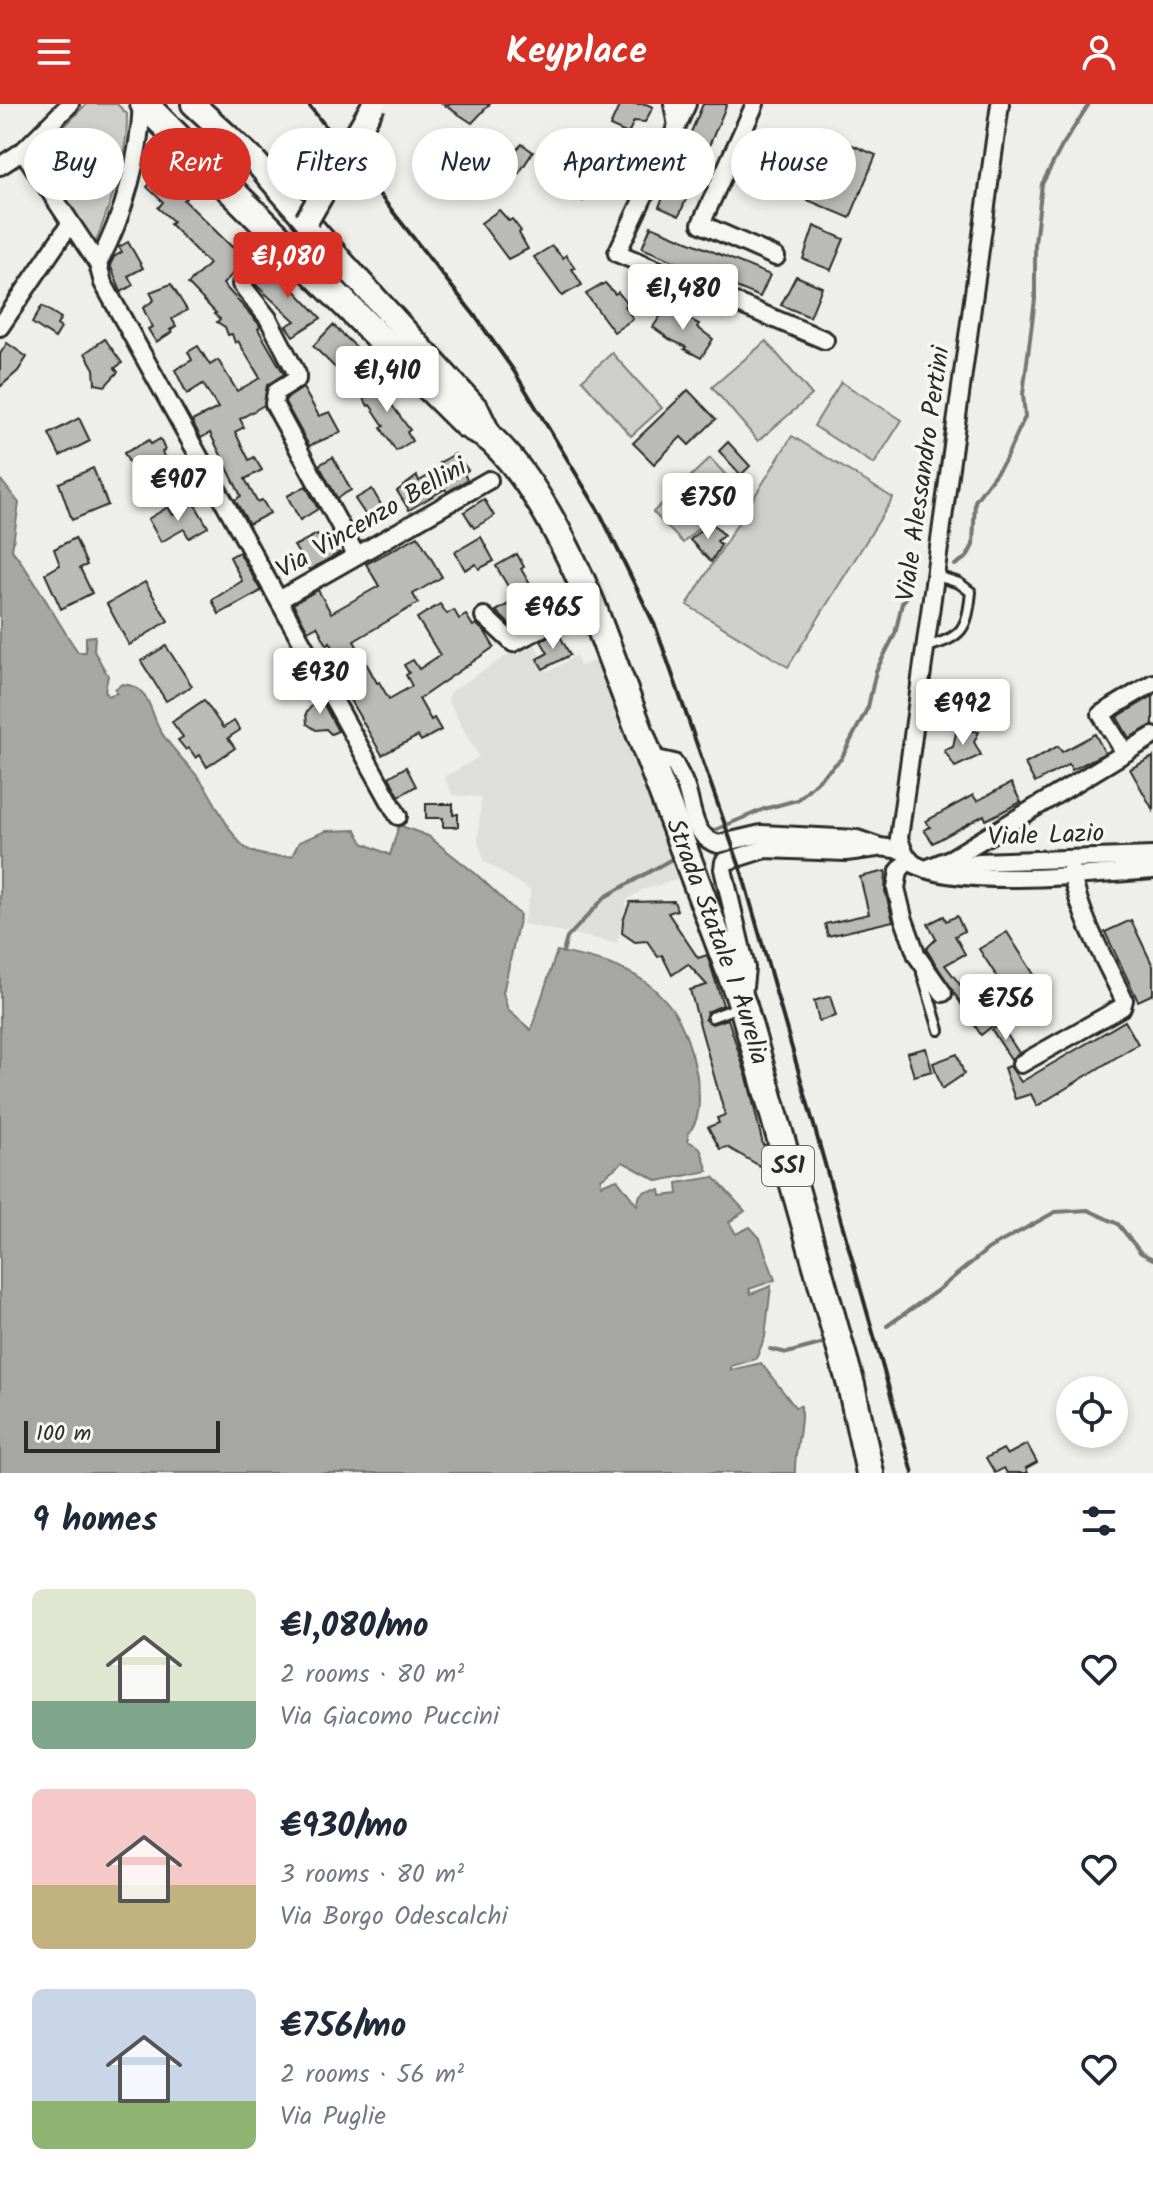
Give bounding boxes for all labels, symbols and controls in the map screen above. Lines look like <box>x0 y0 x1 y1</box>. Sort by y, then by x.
text: Keyplace <box>506 24 647 81</box>
icon: menu <box>32 30 76 74</box>
icon: person <box>1077 30 1121 74</box>
chip: Buy <box>24 128 124 200</box>
chip: Rent <box>140 128 251 200</box>
chip: Filters <box>267 128 396 200</box>
chip: New <box>412 128 518 200</box>
chip: Apartment <box>534 128 715 200</box>
chip: House <box>731 128 856 200</box>
pin: €1,080 <box>223 232 353 300</box>
text: €1,080 <box>251 237 325 279</box>
pin: €1,480 <box>618 264 748 332</box>
text: €1,480 <box>646 269 720 311</box>
street label: Viale Alessandro Pertini <box>885 342 963 604</box>
pin: €1,410 <box>322 346 452 414</box>
text: €1,410 <box>354 351 420 393</box>
street label: Via Vincenzo Bellini <box>269 446 477 591</box>
pin: €907 <box>131 455 225 523</box>
text: €907 <box>150 460 206 502</box>
pin: €750 <box>661 473 755 541</box>
text: €750 <box>680 478 736 520</box>
pin: €965 <box>506 583 600 651</box>
text: €965 <box>525 588 581 630</box>
pin: €930 <box>273 648 367 716</box>
text: €930 <box>291 653 349 695</box>
pin: €992 <box>916 679 1010 747</box>
text: €992 <box>934 684 992 726</box>
street label: Strada Statale 1 Aurelia <box>653 813 780 1070</box>
street label: Viale Lazio <box>987 813 1105 859</box>
pin: €756 <box>959 974 1053 1042</box>
text: €756 <box>978 979 1034 1021</box>
road number: SS1 <box>762 1146 814 1186</box>
map controls <box>1056 1376 1128 1448</box>
button: locate <box>1056 1376 1128 1448</box>
scale bar <box>24 1417 220 1453</box>
text: 100 m <box>36 1417 91 1452</box>
text: 9 homes <box>32 1494 157 1548</box>
icon: filters <box>1077 1499 1121 1543</box>
text: €1,080/mo <box>280 1600 429 1654</box>
icon: home <box>96 1621 192 1717</box>
icon: heart <box>1077 1647 1121 1691</box>
text: 2 rooms · 80 m² <box>280 1654 464 1696</box>
text: Via Giacomo Puccini <box>280 1696 499 1738</box>
text: €930/mo <box>280 1800 408 1854</box>
icon: home <box>96 1821 192 1917</box>
icon: heart <box>1077 1847 1121 1891</box>
text: 3 rooms · 80 m² <box>280 1854 464 1896</box>
text: Via Borgo Odescalchi <box>280 1896 508 1938</box>
text: €756/mo <box>280 2000 406 2054</box>
icon: home <box>96 2021 192 2117</box>
icon: heart <box>1077 2047 1121 2091</box>
text: 2 rooms · 56 m² <box>280 2054 464 2096</box>
text: Via Puglie <box>280 2096 386 2138</box>

